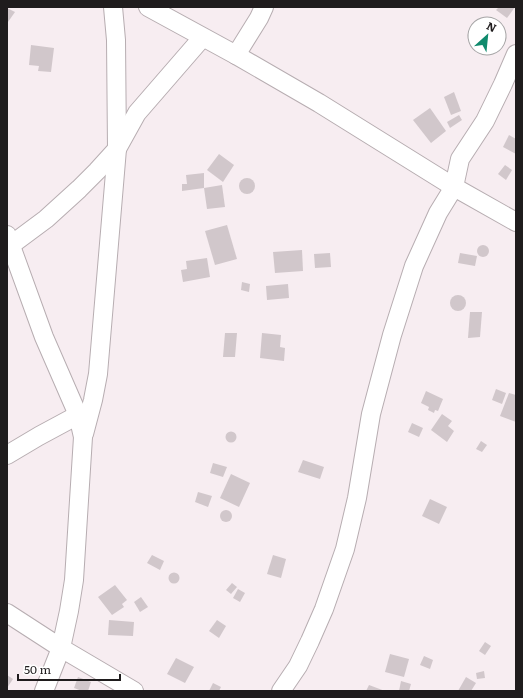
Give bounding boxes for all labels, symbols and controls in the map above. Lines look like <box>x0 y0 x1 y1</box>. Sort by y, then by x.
north arrow <box>467 16 507 56</box>
text: N <box>484 17 500 35</box>
scale bar <box>18 656 120 682</box>
text: 50 m <box>24 660 51 678</box>

